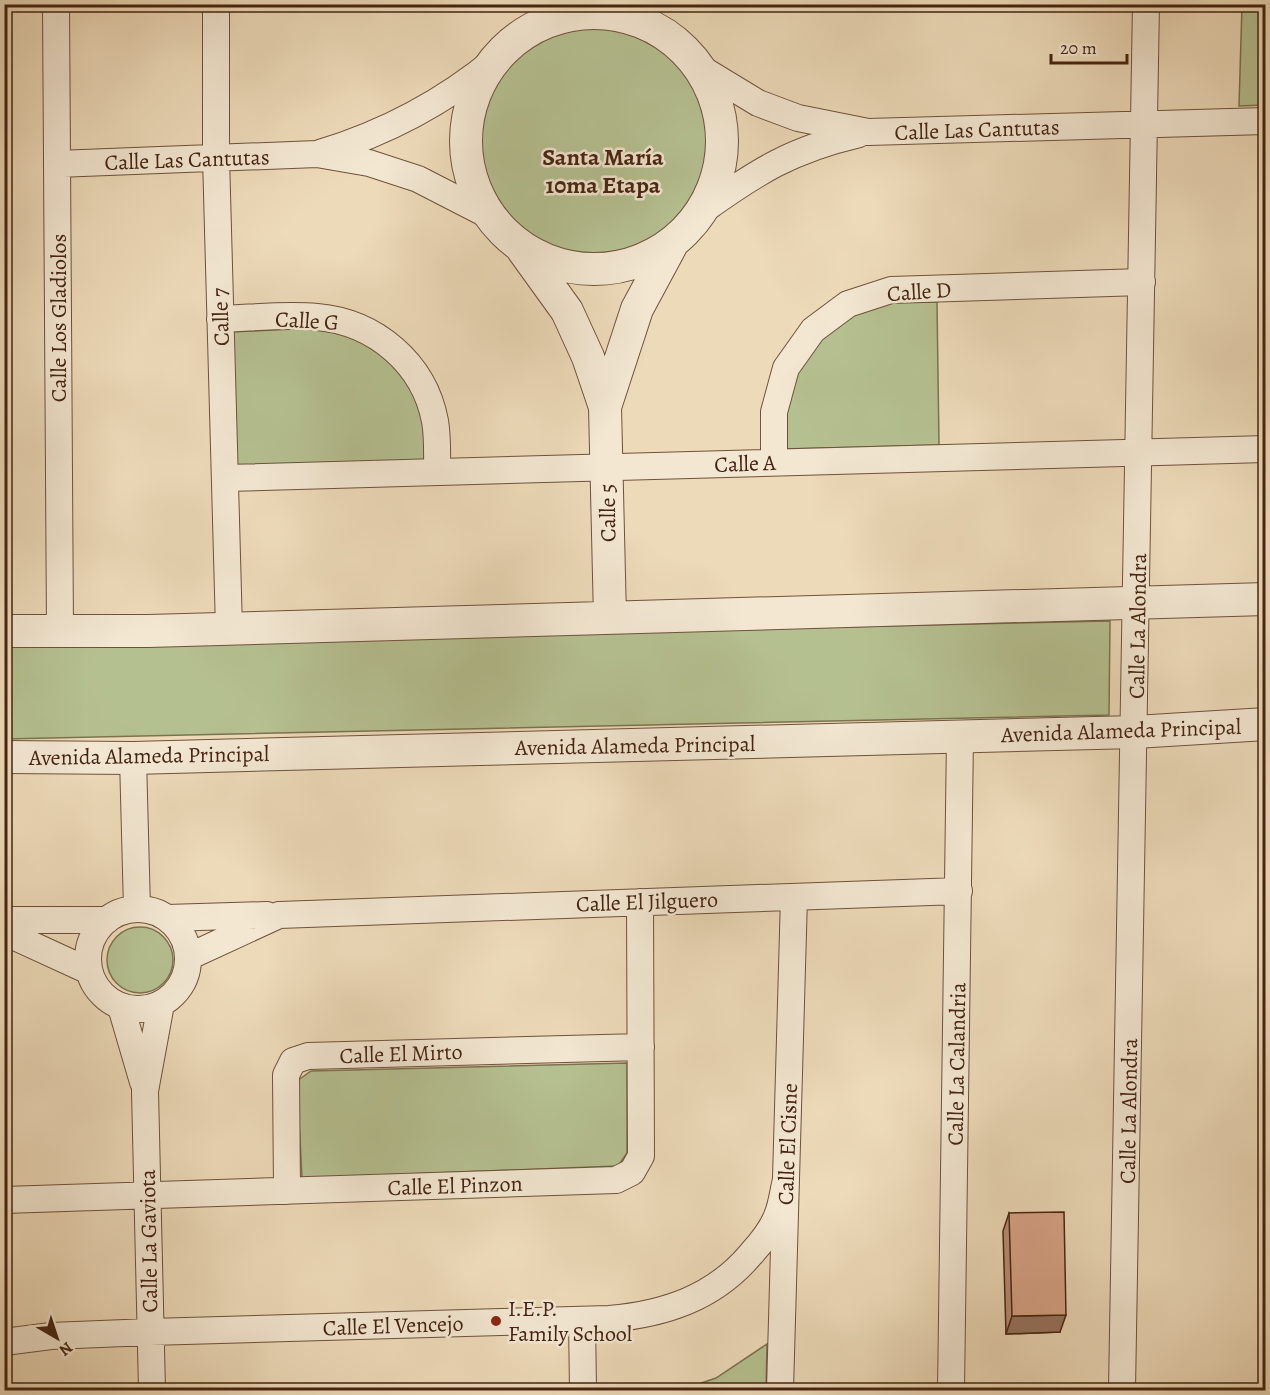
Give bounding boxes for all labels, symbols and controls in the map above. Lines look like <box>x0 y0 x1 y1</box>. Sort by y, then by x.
scale bar <box>1051 27 1128 65</box>
text: 20 m <box>1060 36 1097 60</box>
street label: Calle Las Cantutas <box>894 112 1060 148</box>
district label: Santa María 10ma Etapa <box>542 141 664 201</box>
street label: Calle Las Cantutas <box>104 142 270 178</box>
street label: Calle Los Gladiolos <box>44 234 74 402</box>
street label: Calle D <box>886 275 952 309</box>
street label: Calle 7 <box>205 287 237 347</box>
street label: Calle G <box>274 304 340 338</box>
street label: Calle A <box>714 448 778 480</box>
street label: Calle 5 <box>592 484 624 542</box>
street label: Calle La Alondra <box>1122 552 1154 699</box>
street label: Avenida Alameda Principal <box>999 712 1242 750</box>
street label: Avenida Alameda Principal <box>514 729 755 763</box>
street label: Avenida Alameda Principal <box>28 739 269 773</box>
street label: Calle El Jilguero <box>576 885 719 919</box>
street label: Calle La Calandria <box>941 981 973 1146</box>
street label: Calle El Mirto <box>339 1037 463 1071</box>
street label: Calle La Alondra <box>1113 1037 1145 1184</box>
street label: Calle El Cisne <box>771 1083 805 1206</box>
street label: Calle La Gaviota <box>133 1168 165 1313</box>
street label: Calle El Pinzon <box>387 1169 523 1203</box>
place label: I.E.P. Family School <box>508 1294 632 1349</box>
north arrow <box>27 1308 87 1368</box>
street label: Calle El Vencejo <box>322 1309 464 1343</box>
marker: I.E.P. Family School <box>489 1314 503 1328</box>
text: N <box>54 1337 77 1361</box>

